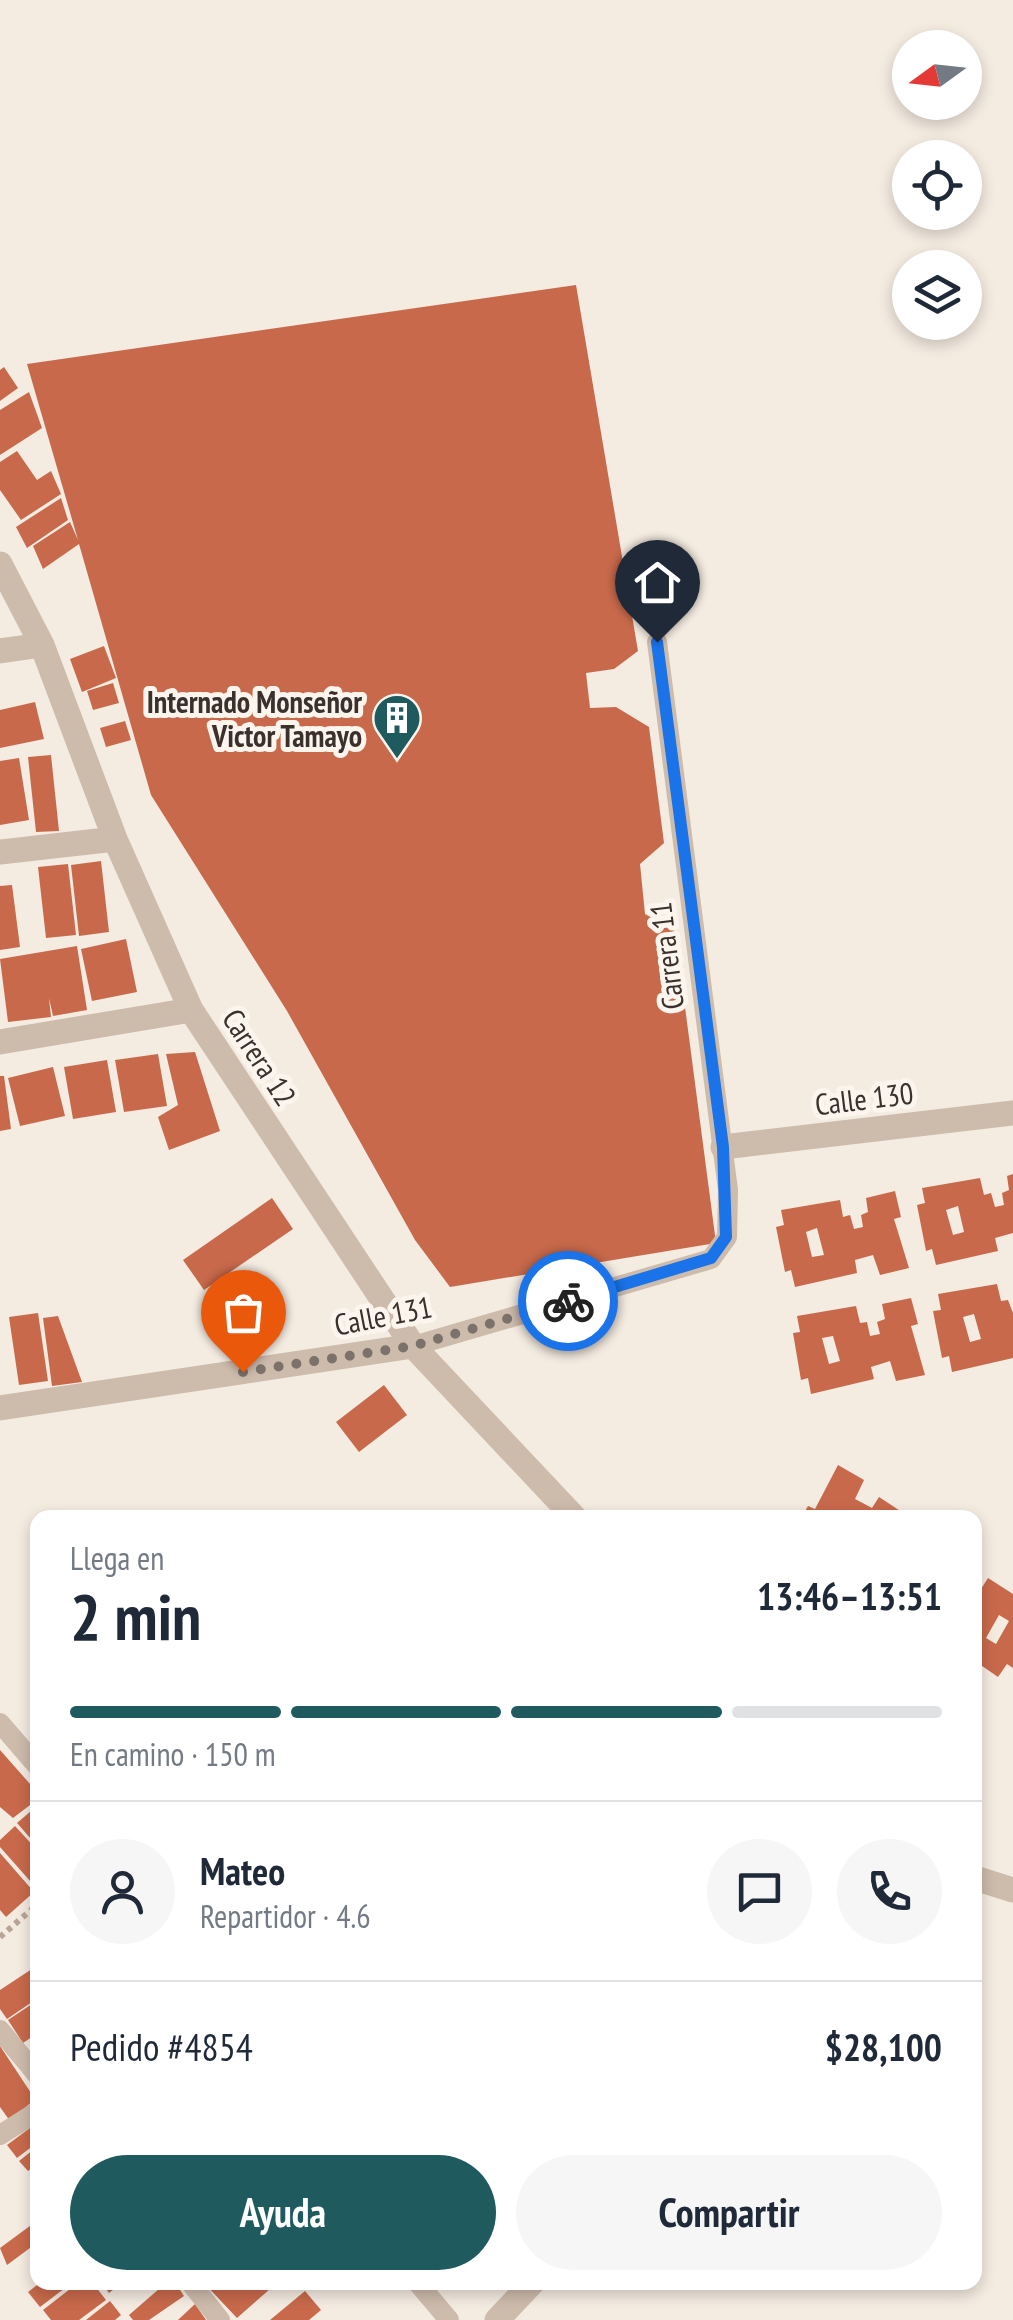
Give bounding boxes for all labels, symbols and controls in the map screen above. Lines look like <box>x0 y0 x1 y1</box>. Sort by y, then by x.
north arrow <box>892 30 982 120</box>
map controls <box>892 30 982 340</box>
button: locate <box>892 140 982 230</box>
button: layers <box>892 250 982 340</box>
pin <box>615 540 700 643</box>
icon: home <box>630 555 685 610</box>
place label: Internado Monseñor Victor Tamayo <box>147 682 362 755</box>
building icon: Internado Monseñor Victor Tamayo <box>371 692 423 760</box>
street label: Carrera 11 <box>640 900 692 1012</box>
street label: Carrera 12 <box>214 1001 306 1113</box>
street label: Calle 130 <box>813 1073 915 1123</box>
courier <box>518 1251 618 1351</box>
pin <box>201 1270 286 1373</box>
icon: bike <box>541 1274 596 1329</box>
icon: bag <box>216 1285 271 1340</box>
street label: Calle 131 <box>331 1286 435 1344</box>
text: Llega en <box>70 1537 164 1579</box>
text: 13:46–13:51 <box>757 1571 942 1620</box>
text: 2 min <box>70 1574 201 1658</box>
text: En camino · 150 m <box>70 1733 276 1775</box>
button: person <box>70 1839 175 1944</box>
button: chat <box>707 1839 812 1944</box>
button: phone <box>837 1839 942 1944</box>
text: Mateo <box>200 1846 285 1895</box>
text: Repartidor · 4.6 <box>200 1895 371 1937</box>
text: Pedido #4854 <box>70 2022 253 2071</box>
text: $28,100 <box>825 2022 942 2071</box>
button: Ayuda <box>70 2155 496 2270</box>
button: Compartir <box>516 2155 942 2270</box>

